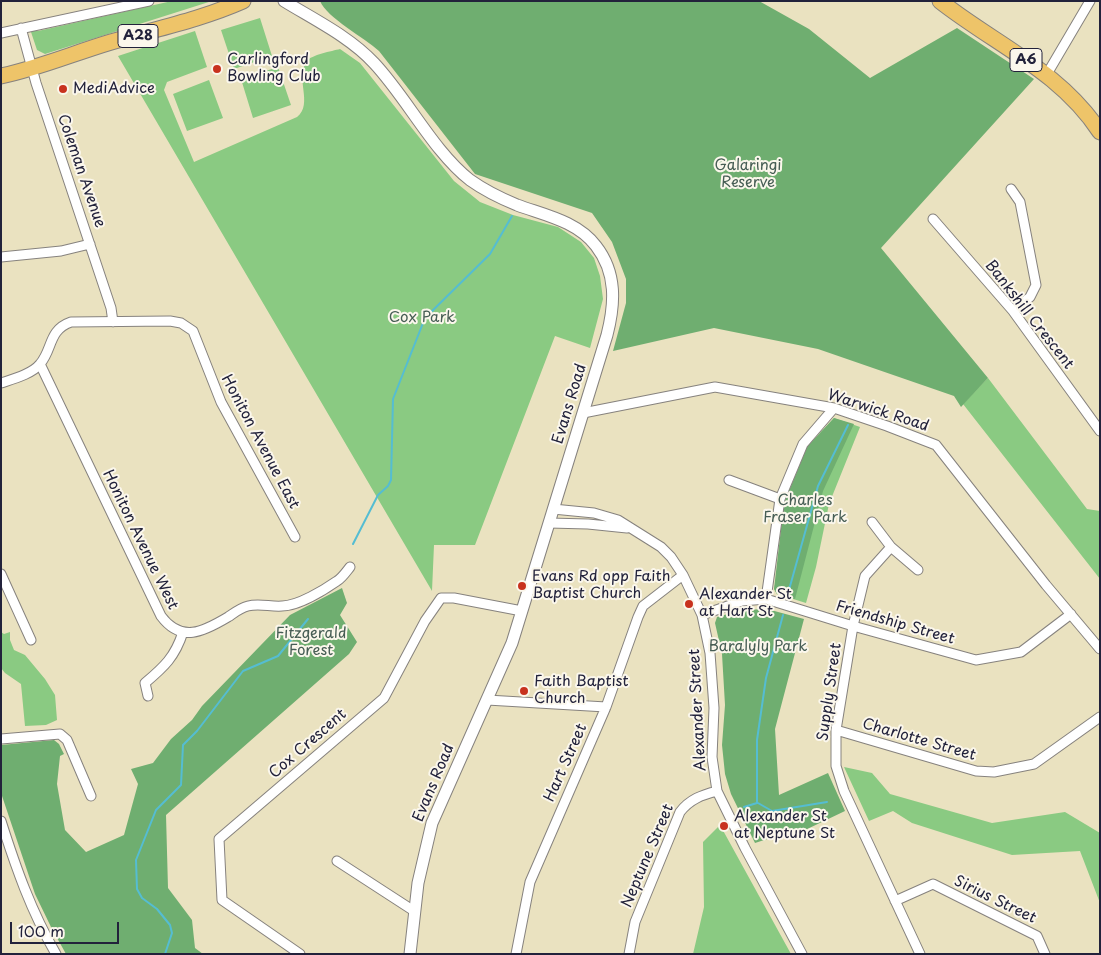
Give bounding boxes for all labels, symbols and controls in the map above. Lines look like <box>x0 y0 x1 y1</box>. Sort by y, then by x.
road number: A28 <box>118 24 158 48</box>
road number: A6 <box>1010 48 1042 72</box>
place label: Carlingford Bowling Club <box>227 51 321 86</box>
marker: Carlingford Bowling Club <box>211 63 223 75</box>
place label: MediAdvice <box>73 80 155 98</box>
marker: MediAdvice <box>57 83 69 95</box>
street label: Coleman Avenue <box>53 112 109 230</box>
park label: Galaringi Reserve <box>714 157 782 192</box>
street label: Bankshill Crescent <box>981 257 1077 373</box>
park label: Cox Park <box>389 309 455 327</box>
street label: Evans Road <box>549 362 591 446</box>
street label: Honiton Avenue East <box>217 372 303 512</box>
street label: Warwick Road <box>825 386 931 436</box>
street label: Honiton Avenue West <box>98 467 182 613</box>
park label: Charles Fraser Park <box>763 492 847 527</box>
place label: Evans Rd opp Faith Baptist Church <box>532 568 670 603</box>
marker: Evans Rd opp Faith Baptist Church <box>516 580 528 592</box>
place label: Alexander St at Hart St <box>699 586 792 621</box>
street label: Friendship Street <box>834 597 956 649</box>
marker: Alexander St at Hart St <box>683 598 695 610</box>
park label: Fitzgerald Forest <box>275 625 347 660</box>
park label: Baralyly Park <box>709 638 807 656</box>
street label: Supply Street <box>814 642 846 742</box>
street label: Alexander Street <box>686 648 710 772</box>
place label: Faith Baptist Church <box>534 673 628 708</box>
marker: Faith Baptist Church <box>518 685 530 697</box>
street label: Cox Crescent <box>266 706 350 782</box>
street label: Charlotte Street <box>860 715 978 765</box>
street label: Hart Street <box>541 721 591 805</box>
street label: Evans Road <box>410 741 458 825</box>
street label: Neptune Street <box>618 802 678 910</box>
place label: Alexander St at Neptune St <box>734 808 835 843</box>
marker: Alexander St at Neptune St <box>718 820 730 832</box>
street label: Sirius Street <box>951 872 1039 928</box>
scale bar <box>12 912 121 944</box>
text: 100 m <box>18 919 64 942</box>

